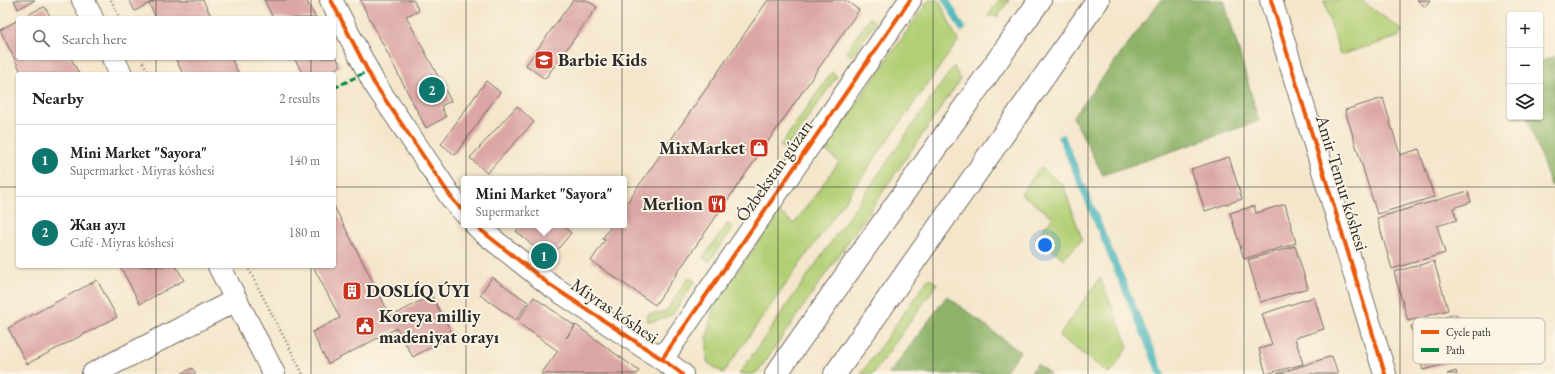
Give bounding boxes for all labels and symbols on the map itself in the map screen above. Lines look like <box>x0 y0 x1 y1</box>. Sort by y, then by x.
place label: Barbie Kids <box>558 48 647 71</box>
school or university icon: Barbie Kids <box>533 49 555 71</box>
pin: 2 <box>419 75 445 105</box>
street label: Amir Temur kóshesi <box>1311 111 1374 254</box>
street label: Ózbekstan gúzarı <box>730 115 817 226</box>
place label: MixMarket <box>659 136 745 159</box>
shop icon: MixMarket <box>748 137 770 159</box>
place label: Merlion <box>642 192 703 215</box>
restaurant icon: Merlion <box>706 193 728 215</box>
your location <box>1035 235 1055 255</box>
pin: 1 <box>531 241 557 271</box>
street label: Miyras kóshesi <box>567 273 664 349</box>
place label: DOSLÍQ ÚYI <box>366 279 470 302</box>
building icon: DOSLÍQ ÚYI <box>341 280 363 302</box>
place label: Koreya milliy madeniyat orayı <box>379 304 500 348</box>
public building icon: Koreya milliy madeniyat orayı <box>354 315 376 337</box>
legend <box>1413 318 1545 364</box>
text: Cycle path <box>1446 325 1491 339</box>
text: Path <box>1446 343 1465 357</box>

